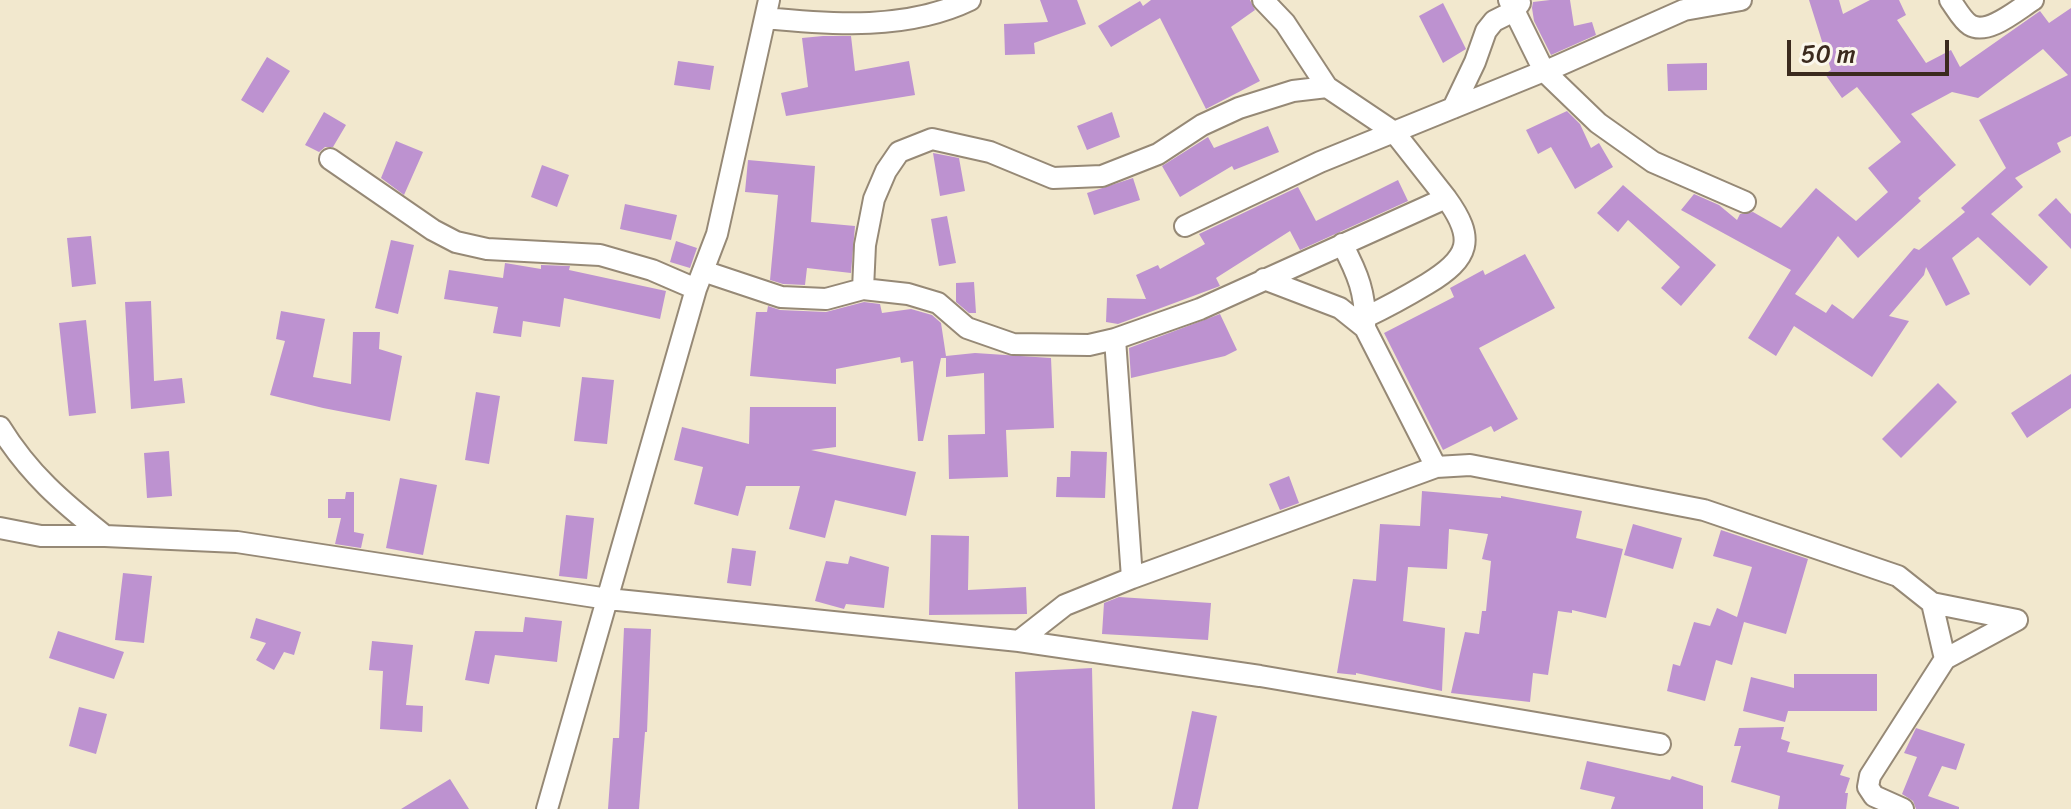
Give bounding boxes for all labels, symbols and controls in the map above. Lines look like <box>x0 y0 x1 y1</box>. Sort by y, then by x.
scale bar <box>1791 24 1953 74</box>
text: 50 m <box>1801 33 1856 75</box>

